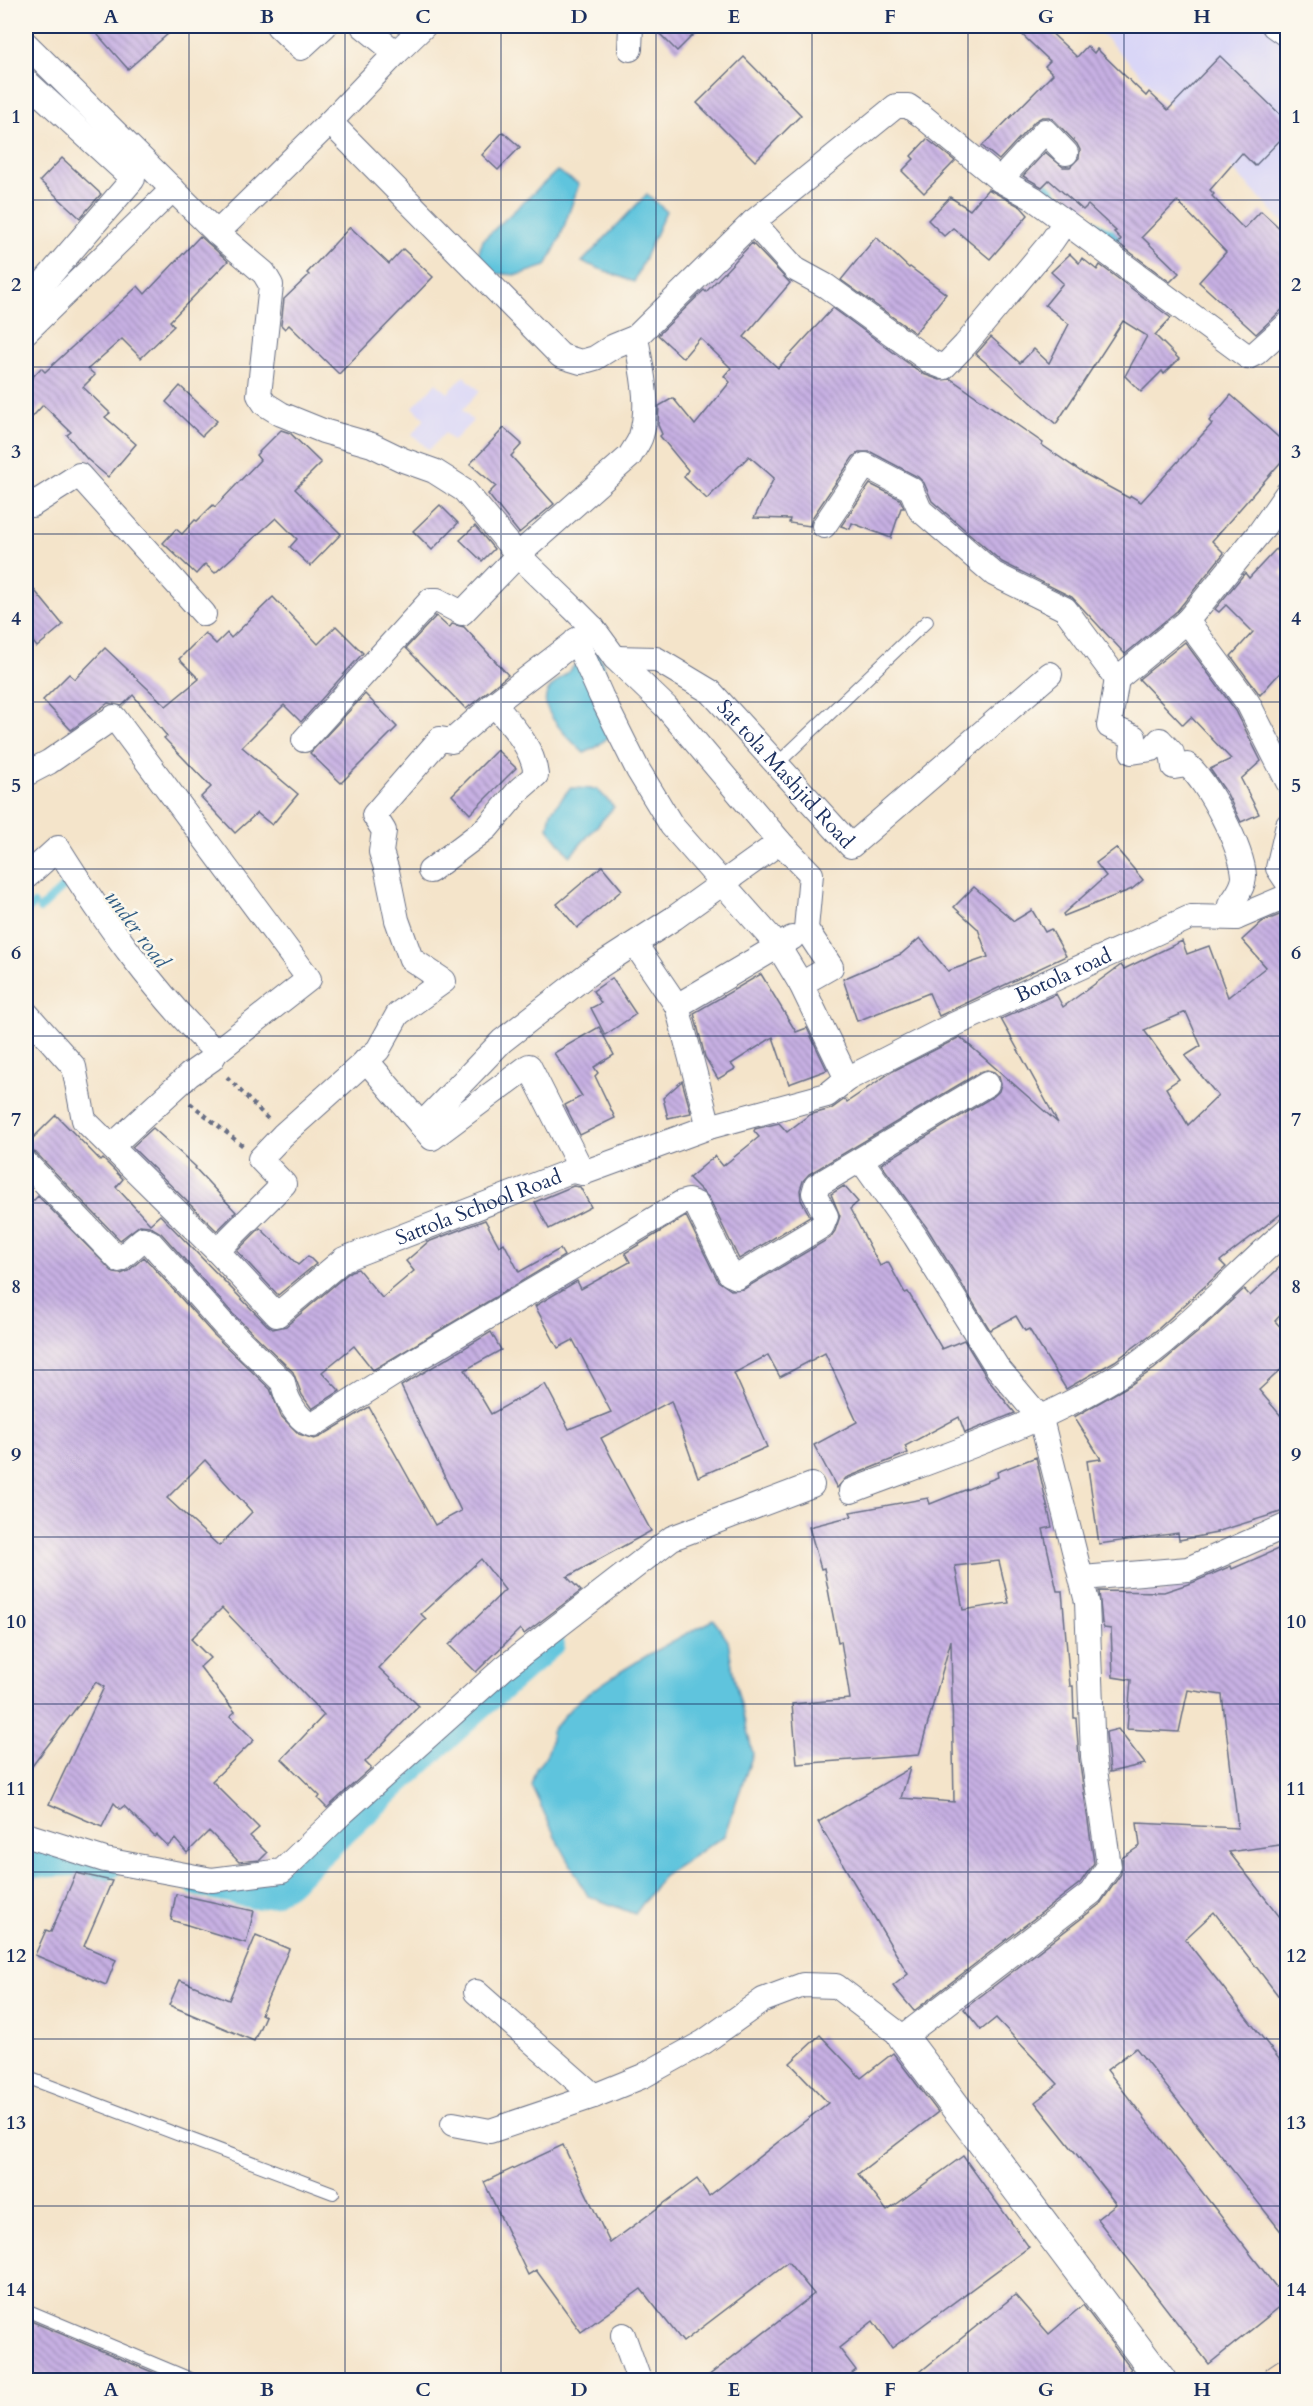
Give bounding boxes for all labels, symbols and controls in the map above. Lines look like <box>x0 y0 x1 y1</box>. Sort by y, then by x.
text: A <box>103 3 119 30</box>
text: B <box>260 3 274 30</box>
text: C <box>415 3 431 30</box>
text: D <box>570 3 588 30</box>
text: E <box>728 3 740 30</box>
text: F <box>884 3 896 30</box>
text: G <box>1038 3 1054 30</box>
text: H <box>1193 3 1211 30</box>
text: 1 <box>11 103 21 130</box>
text: 1 <box>1291 103 1301 130</box>
text: 2 <box>11 271 21 298</box>
text: 2 <box>1291 271 1301 298</box>
text: 3 <box>11 438 21 465</box>
text: 3 <box>1291 438 1301 465</box>
text: 4 <box>11 605 21 632</box>
text: 4 <box>1291 605 1301 632</box>
street label: Sat tola Mashjid Road <box>710 693 861 855</box>
text: 5 <box>11 772 21 799</box>
text: 5 <box>1291 772 1301 799</box>
water label: under road <box>98 883 177 976</box>
text: 6 <box>11 939 21 966</box>
text: 6 <box>1291 939 1301 966</box>
street label: Botola road <box>1010 940 1116 1009</box>
text: 7 <box>11 1106 21 1133</box>
text: 7 <box>1291 1106 1301 1133</box>
street label: Sattola School Road <box>391 1162 566 1252</box>
text: 8 <box>11 1273 21 1300</box>
text: 8 <box>1291 1273 1301 1300</box>
text: 9 <box>11 1441 21 1468</box>
text: 9 <box>1291 1441 1301 1468</box>
text: 10 <box>6 1608 26 1635</box>
text: 10 <box>1286 1608 1306 1635</box>
text: 11 <box>6 1775 26 1802</box>
text: 11 <box>1286 1775 1306 1802</box>
text: 12 <box>6 1942 26 1969</box>
text: 12 <box>1286 1942 1306 1969</box>
text: 13 <box>6 2109 26 2136</box>
text: 13 <box>1286 2109 1306 2136</box>
text: 14 <box>6 2276 26 2303</box>
text: 14 <box>1286 2276 1306 2303</box>
text: A <box>103 2376 119 2403</box>
text: B <box>260 2376 274 2403</box>
text: C <box>415 2376 431 2403</box>
text: D <box>570 2376 588 2403</box>
text: E <box>728 2376 740 2403</box>
text: F <box>884 2376 896 2403</box>
text: G <box>1038 2376 1054 2403</box>
text: H <box>1193 2376 1211 2403</box>

